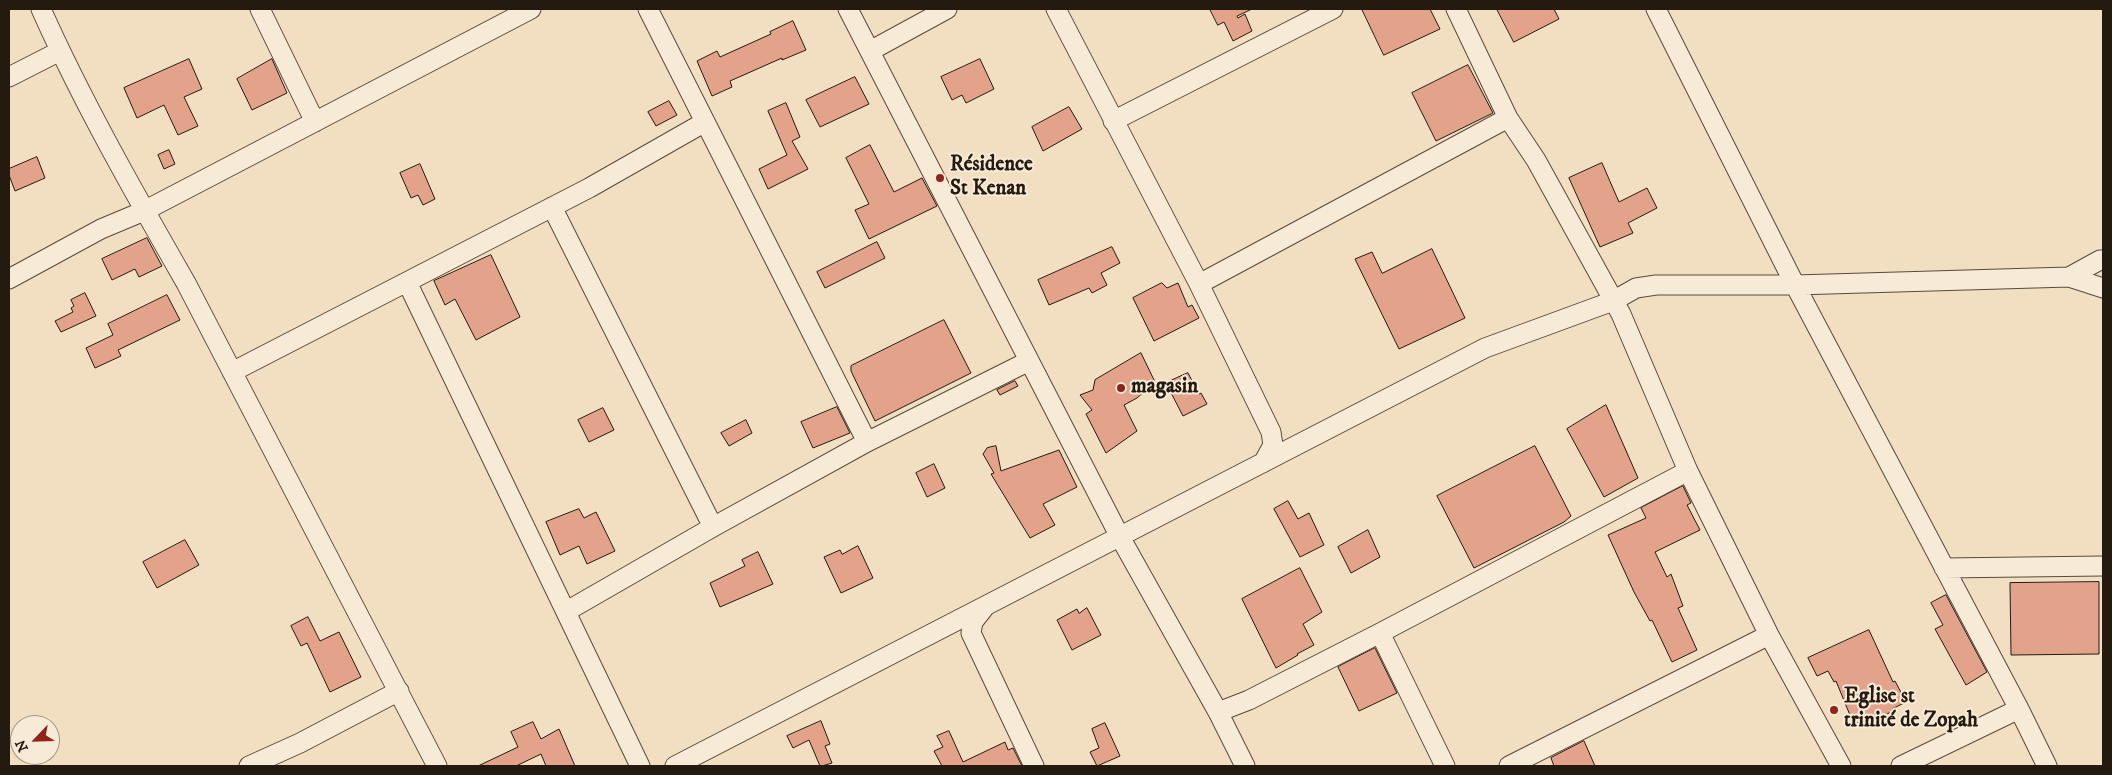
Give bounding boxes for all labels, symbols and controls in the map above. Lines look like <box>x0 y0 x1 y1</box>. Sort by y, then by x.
place label: Résidence St Kenan <box>950 153 1033 203</box>
marker: Résidence St Kenan <box>934 172 946 184</box>
place label: magasin <box>1131 375 1198 401</box>
marker: magasin <box>1115 382 1127 394</box>
place label: Eglise st trinité de Zopah <box>1844 685 1978 735</box>
marker: Eglise st trinité de Zopah <box>1828 704 1840 716</box>
north arrow <box>10 715 60 765</box>
text: N <box>12 737 33 755</box>

